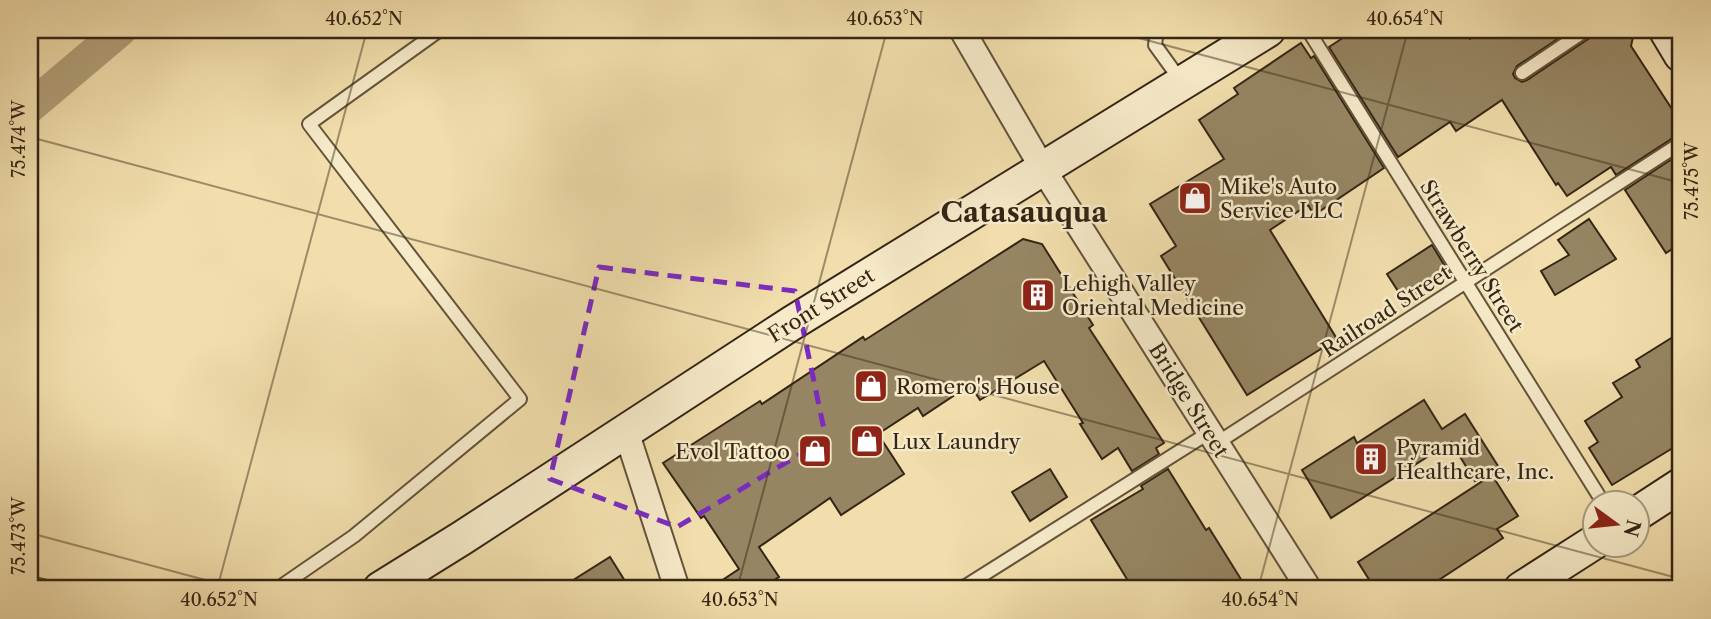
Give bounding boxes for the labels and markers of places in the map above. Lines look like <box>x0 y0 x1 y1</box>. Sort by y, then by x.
place label: Mike's Auto Service LLC <box>1220 174 1343 223</box>
shop icon: Mike's Auto Service LLC <box>1176 179 1214 217</box>
place label: Lehigh Valley Oriental Medicine <box>1062 271 1244 320</box>
building icon: Lehigh Valley Oriental Medicine <box>1019 276 1057 314</box>
shop icon: Romero's House <box>852 367 890 405</box>
place label: Romero's House <box>896 374 1060 399</box>
shop icon: Lux Laundry <box>848 422 886 460</box>
place label: Lux Laundry <box>892 429 1021 454</box>
shop icon: Evol Tattoo <box>796 432 834 470</box>
place label: Pyramid Healthcare, Inc. <box>1396 435 1554 484</box>
place label: Evol Tattoo <box>675 439 790 464</box>
building icon: Pyramid Healthcare, Inc. <box>1352 440 1390 478</box>

